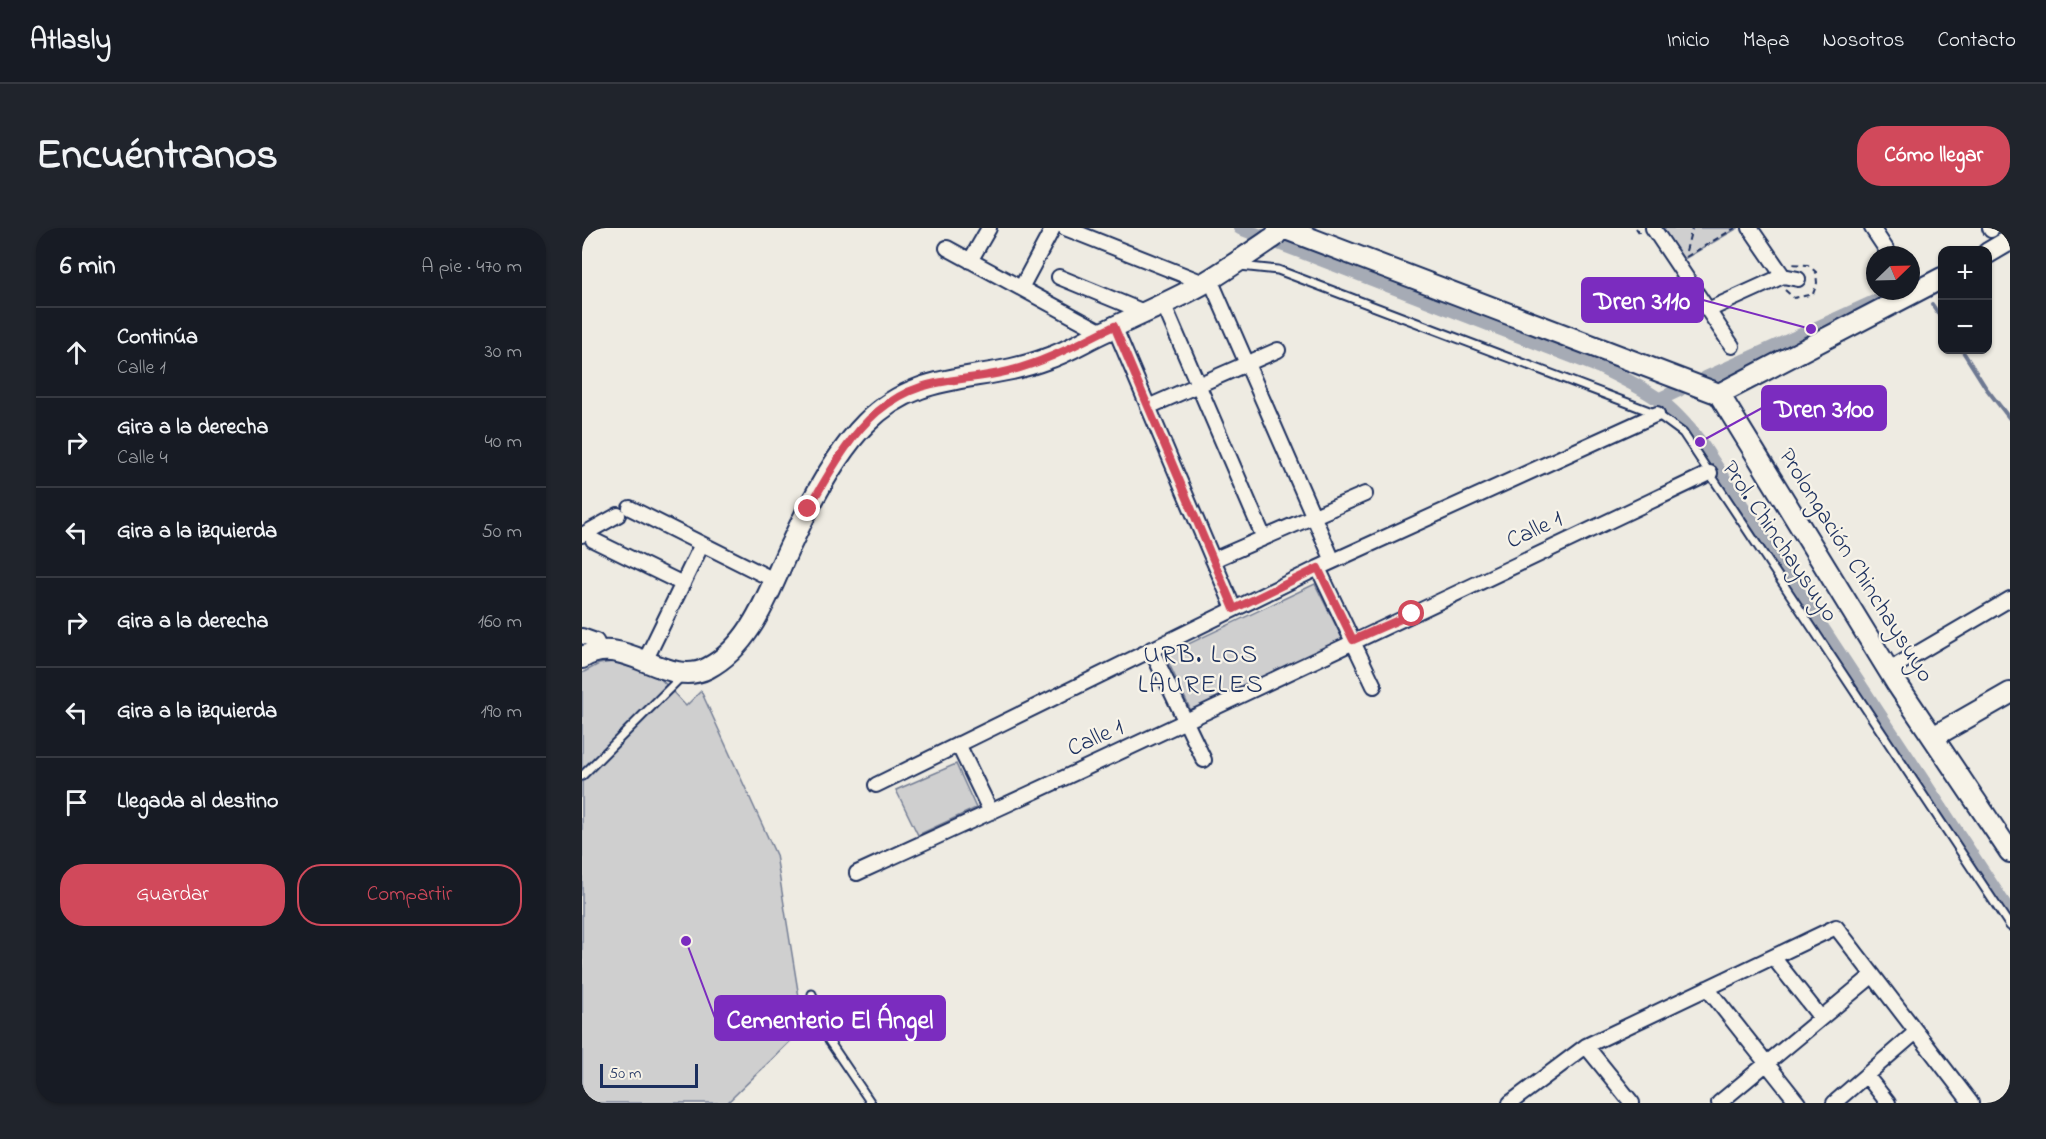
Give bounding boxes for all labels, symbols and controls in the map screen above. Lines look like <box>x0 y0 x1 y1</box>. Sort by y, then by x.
text: Atlasly <box>30 21 111 62</box>
text: Inicio <box>1667 26 1710 56</box>
text: Mapa <box>1743 26 1790 56</box>
text: Nosotros <box>1823 26 1905 56</box>
text: Contacto <box>1938 26 2016 56</box>
text: Encuéntranos <box>36 126 278 187</box>
button: Cómo llegar <box>1857 126 2010 186</box>
north arrow <box>1866 246 1920 300</box>
map controls <box>1938 246 1992 354</box>
button: + <box>1938 246 1992 300</box>
text: 6 min <box>60 248 116 286</box>
text: A pie · 470 m <box>421 253 522 282</box>
callout: Dren 3110 <box>1582 278 1703 322</box>
text: Dren 3110 <box>1593 284 1690 322</box>
button: − <box>1938 300 1992 354</box>
text: Continúa <box>117 322 198 354</box>
icon: ahead <box>60 336 93 369</box>
text: 30 m <box>485 338 522 367</box>
text: Calle 1 <box>117 354 166 383</box>
callout: Dren 3100 <box>1762 386 1886 430</box>
text: Dren 3100 <box>1773 392 1874 430</box>
text: Gira a la derecha <box>117 412 268 444</box>
icon: right <box>60 426 93 459</box>
text: 40 m <box>485 428 522 457</box>
street label: Prolongación Chinchaysuyo <box>1768 442 1942 691</box>
text: Calle 4 <box>117 444 168 473</box>
street label: Prol. Chinchaysuyo <box>1711 454 1846 630</box>
route end <box>794 495 820 521</box>
street label: Calle 1 <box>1501 503 1569 559</box>
icon: left <box>60 516 93 549</box>
text: Gira a la izquierda <box>117 516 277 548</box>
text: 50 m <box>481 518 522 547</box>
route start <box>1398 600 1424 626</box>
icon: right <box>60 606 93 639</box>
text: Gira a la derecha <box>117 606 268 638</box>
text: 160 m <box>478 608 522 637</box>
district label: URB. LOS LAURELES <box>1138 637 1264 705</box>
icon: left <box>60 696 93 729</box>
text: Gira a la izquierda <box>117 696 277 728</box>
text: 190 m <box>480 698 522 727</box>
street label: Calle 1 <box>1062 711 1130 767</box>
icon: arrive <box>60 786 93 819</box>
text: Llegada al destino <box>117 786 278 818</box>
button: Guardar <box>60 864 285 926</box>
button: Compartir <box>297 864 522 926</box>
callout: Cementerio El Ángel <box>715 996 945 1040</box>
text: Cementerio El Ángel <box>727 1002 933 1042</box>
scale bar <box>600 1061 698 1088</box>
text: 50 m <box>609 1062 641 1086</box>

